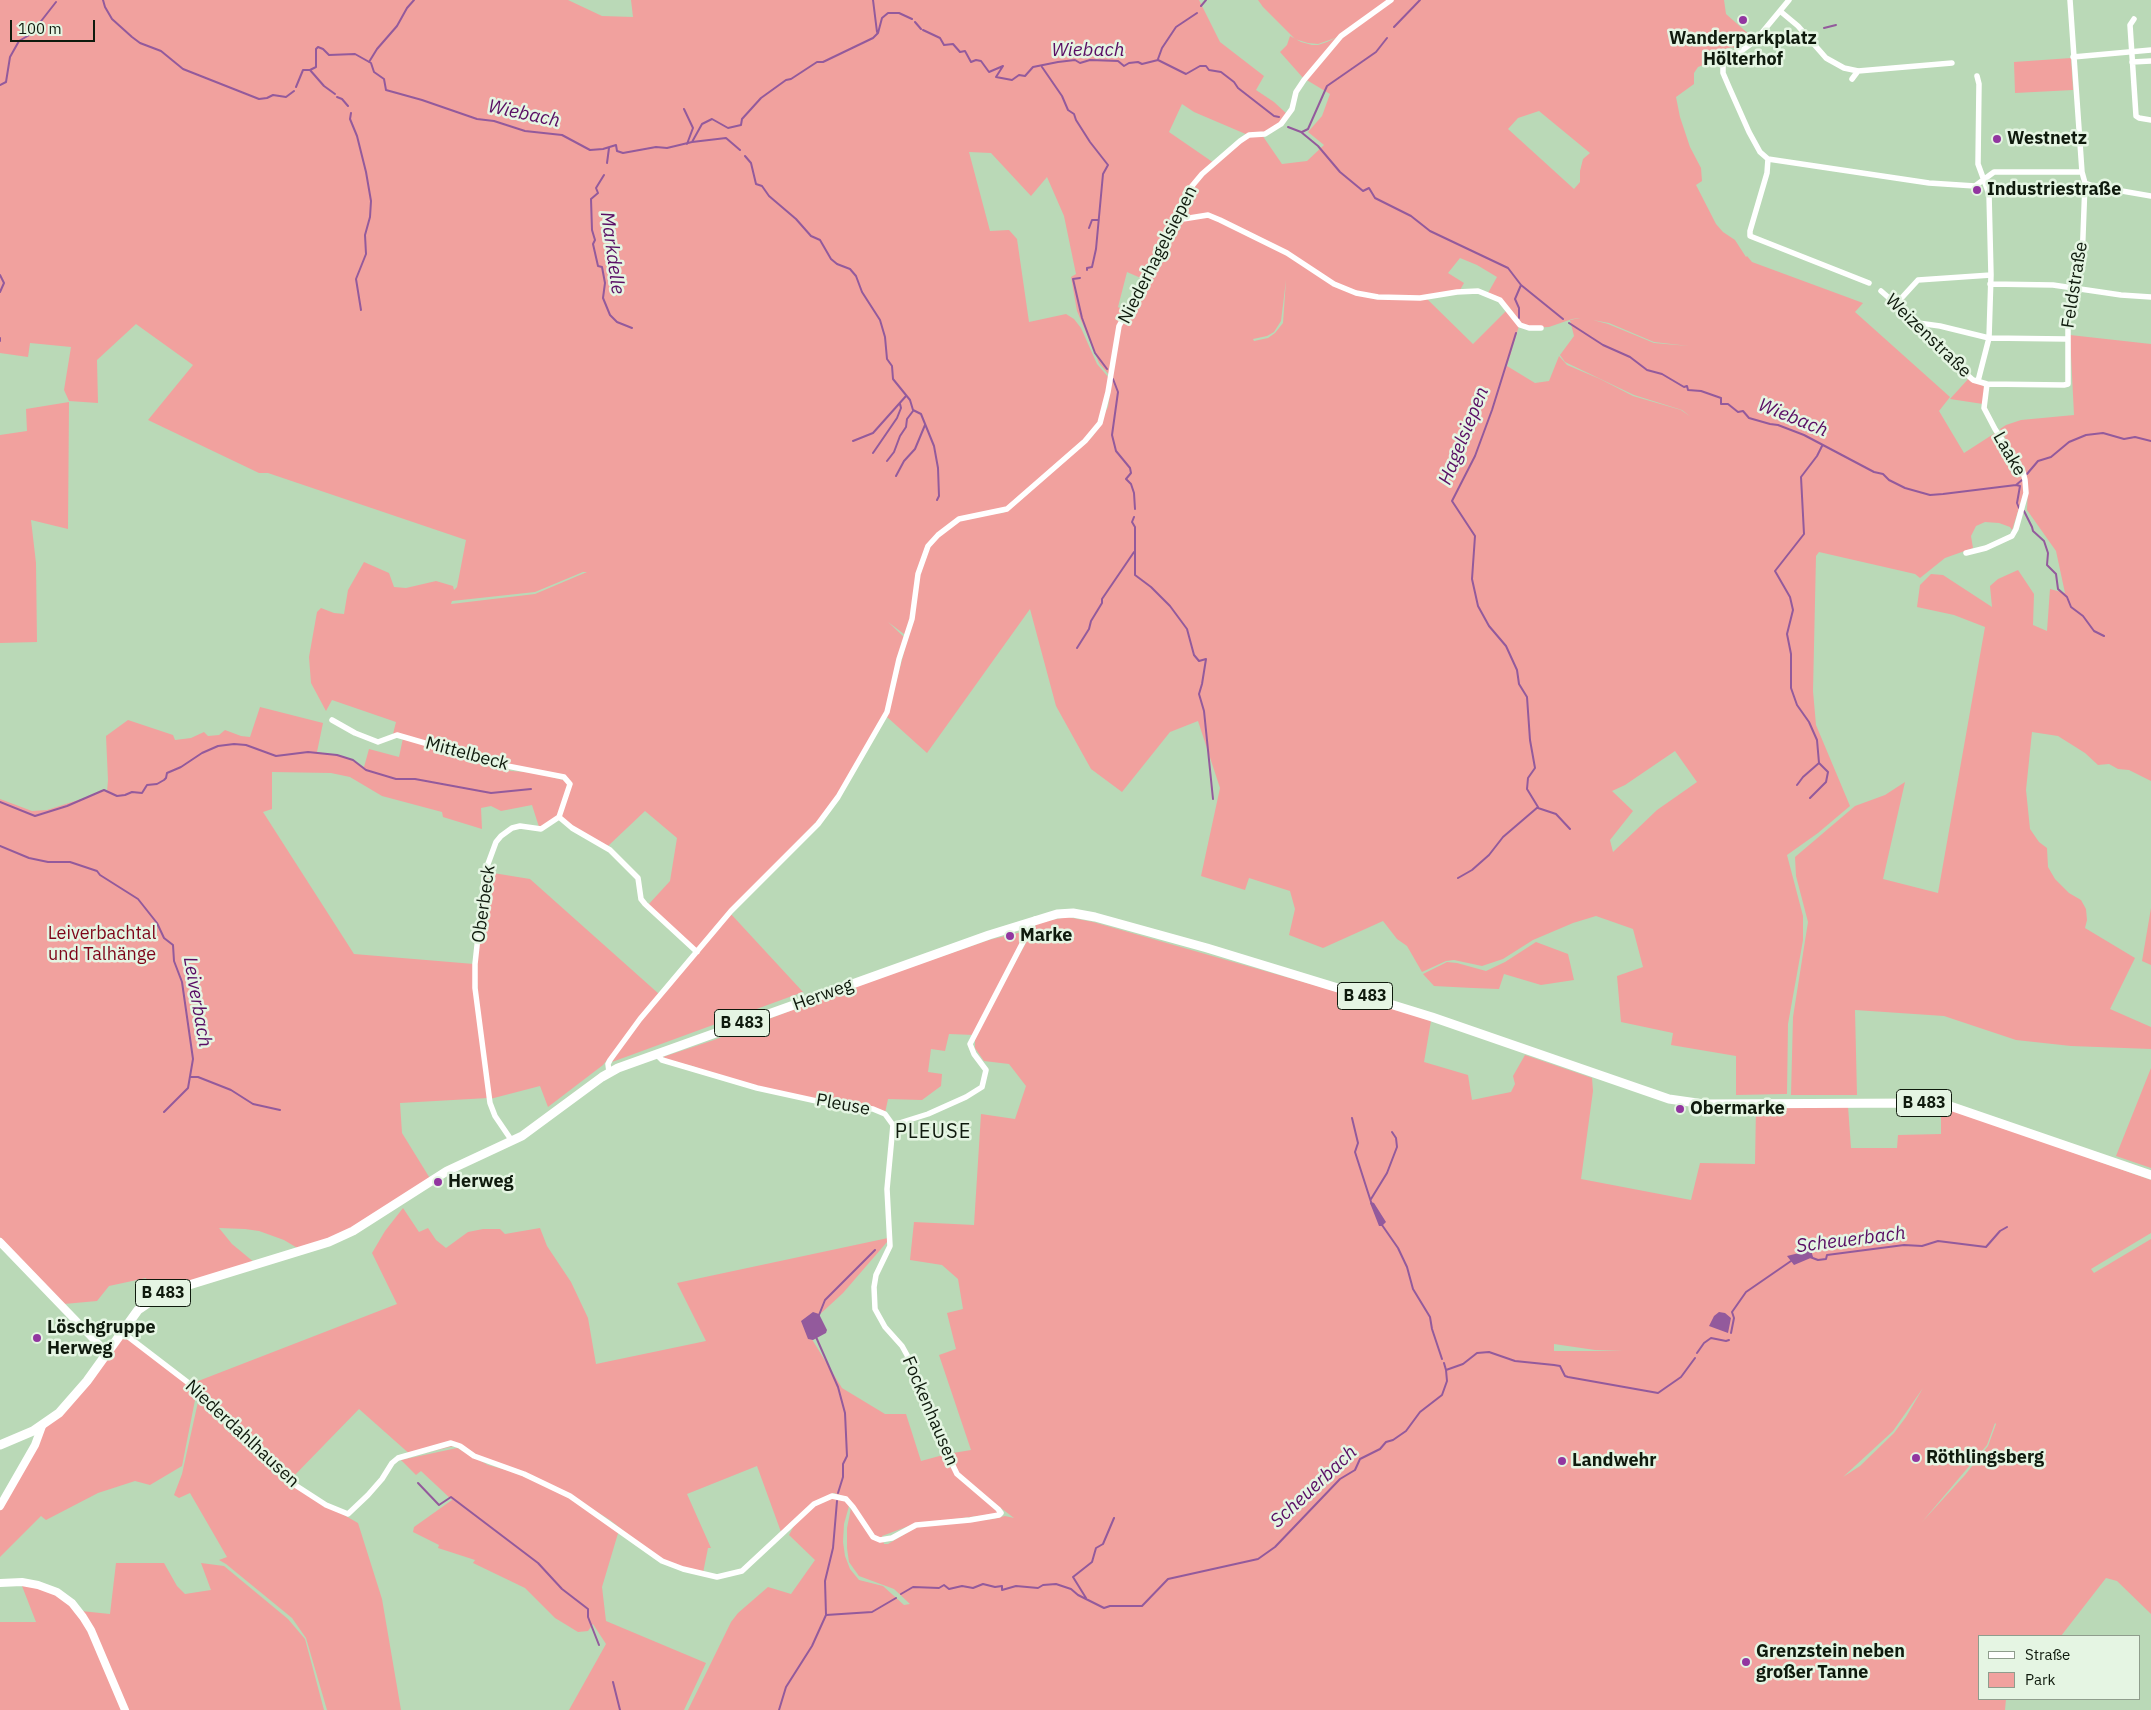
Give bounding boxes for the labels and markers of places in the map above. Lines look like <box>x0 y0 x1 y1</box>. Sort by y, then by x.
marker: Wanderparkplatz Hölterhof <box>1737 14 1749 26</box>
place label: Wanderparkplatz Hölterhof <box>1669 28 1817 70</box>
place label: Westnetz <box>2007 128 2087 150</box>
marker: Westnetz <box>1991 133 2003 145</box>
place label: Industriestraße <box>1987 179 2121 201</box>
marker: Industriestraße <box>1971 184 1983 196</box>
place label: Marke <box>1020 925 1072 947</box>
marker: Marke <box>1004 930 1016 942</box>
place label: Obermarke <box>1690 1098 1785 1120</box>
marker: Obermarke <box>1674 1103 1686 1115</box>
place label: Herweg <box>448 1171 514 1193</box>
marker: Herweg <box>432 1176 444 1188</box>
place label: Löschgruppe Herweg <box>47 1317 156 1360</box>
marker: Löschgruppe Herweg <box>31 1332 43 1344</box>
place label: Röthlingsberg <box>1926 1447 2044 1469</box>
place label: Landwehr <box>1572 1450 1657 1472</box>
marker: Röthlingsberg <box>1910 1452 1922 1464</box>
marker: Landwehr <box>1556 1455 1568 1467</box>
place label: Grenzstein neben großer Tanne <box>1756 1641 1905 1684</box>
marker: Grenzstein neben großer Tanne <box>1740 1656 1752 1668</box>

